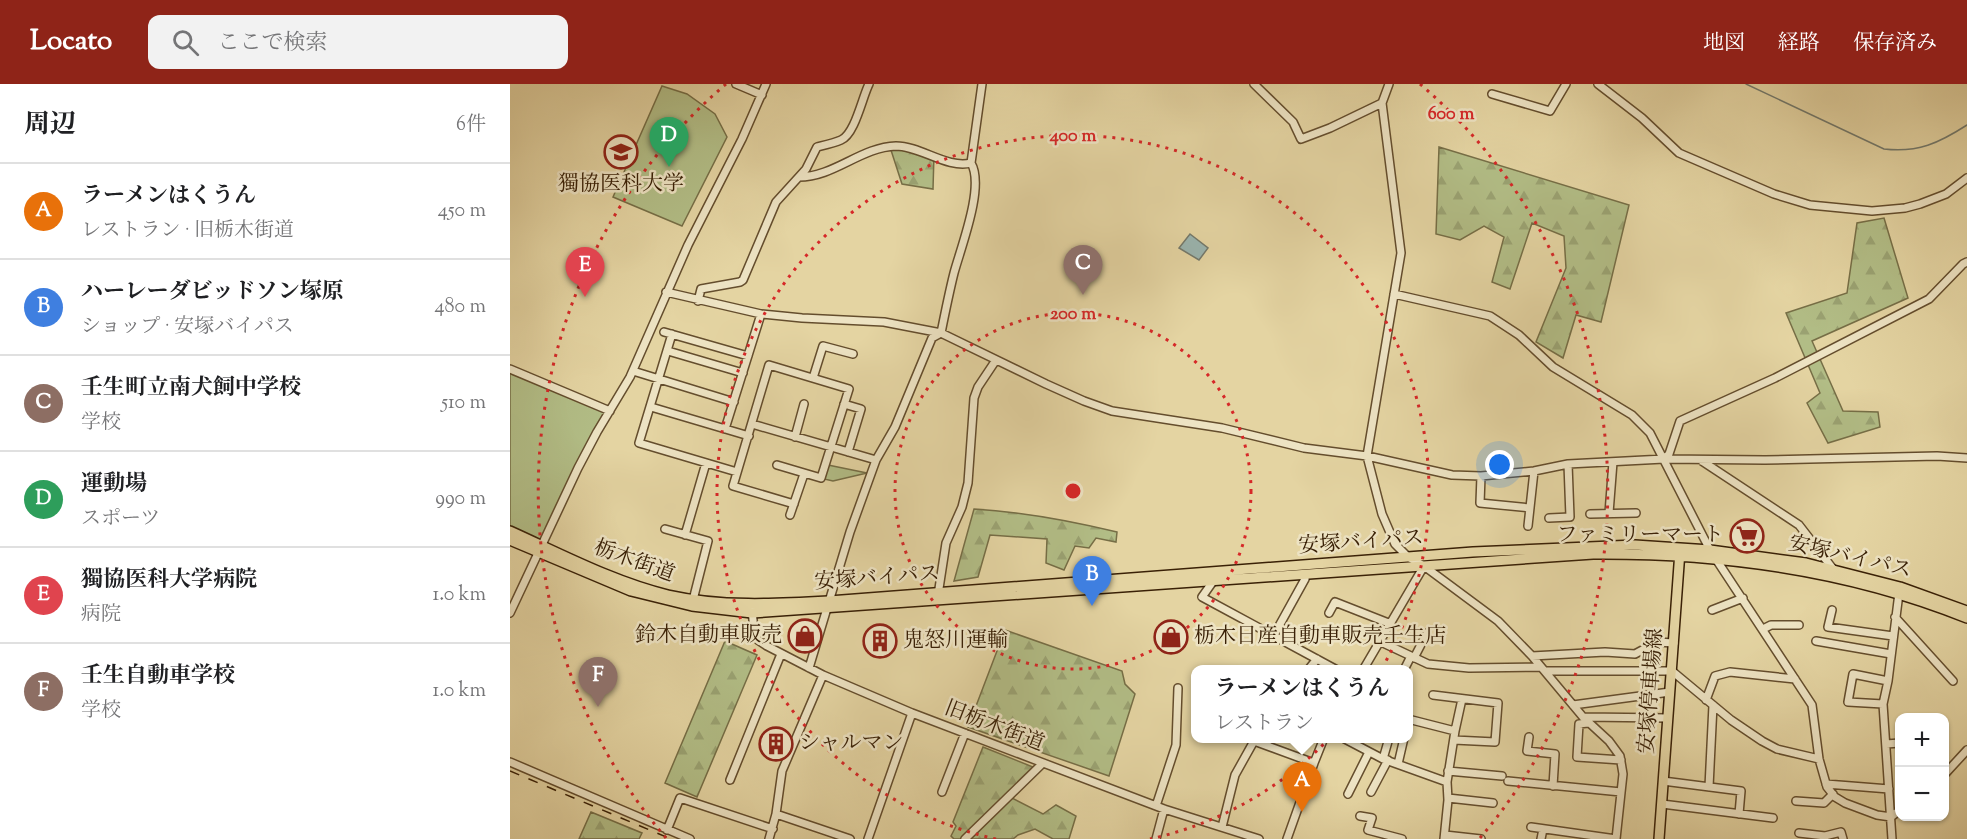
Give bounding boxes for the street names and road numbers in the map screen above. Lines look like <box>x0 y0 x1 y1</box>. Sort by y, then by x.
street label: 安塚バイパス <box>1297 524 1425 562</box>
street label: 安塚バイパス <box>1785 529 1915 587</box>
street label: 栃木街道 <box>589 534 679 590</box>
street label: 安塚バイパス <box>813 560 941 598</box>
street label: 安塚停車場線 <box>1633 627 1671 755</box>
street label: 旧栃木街道 <box>940 694 1048 760</box>

